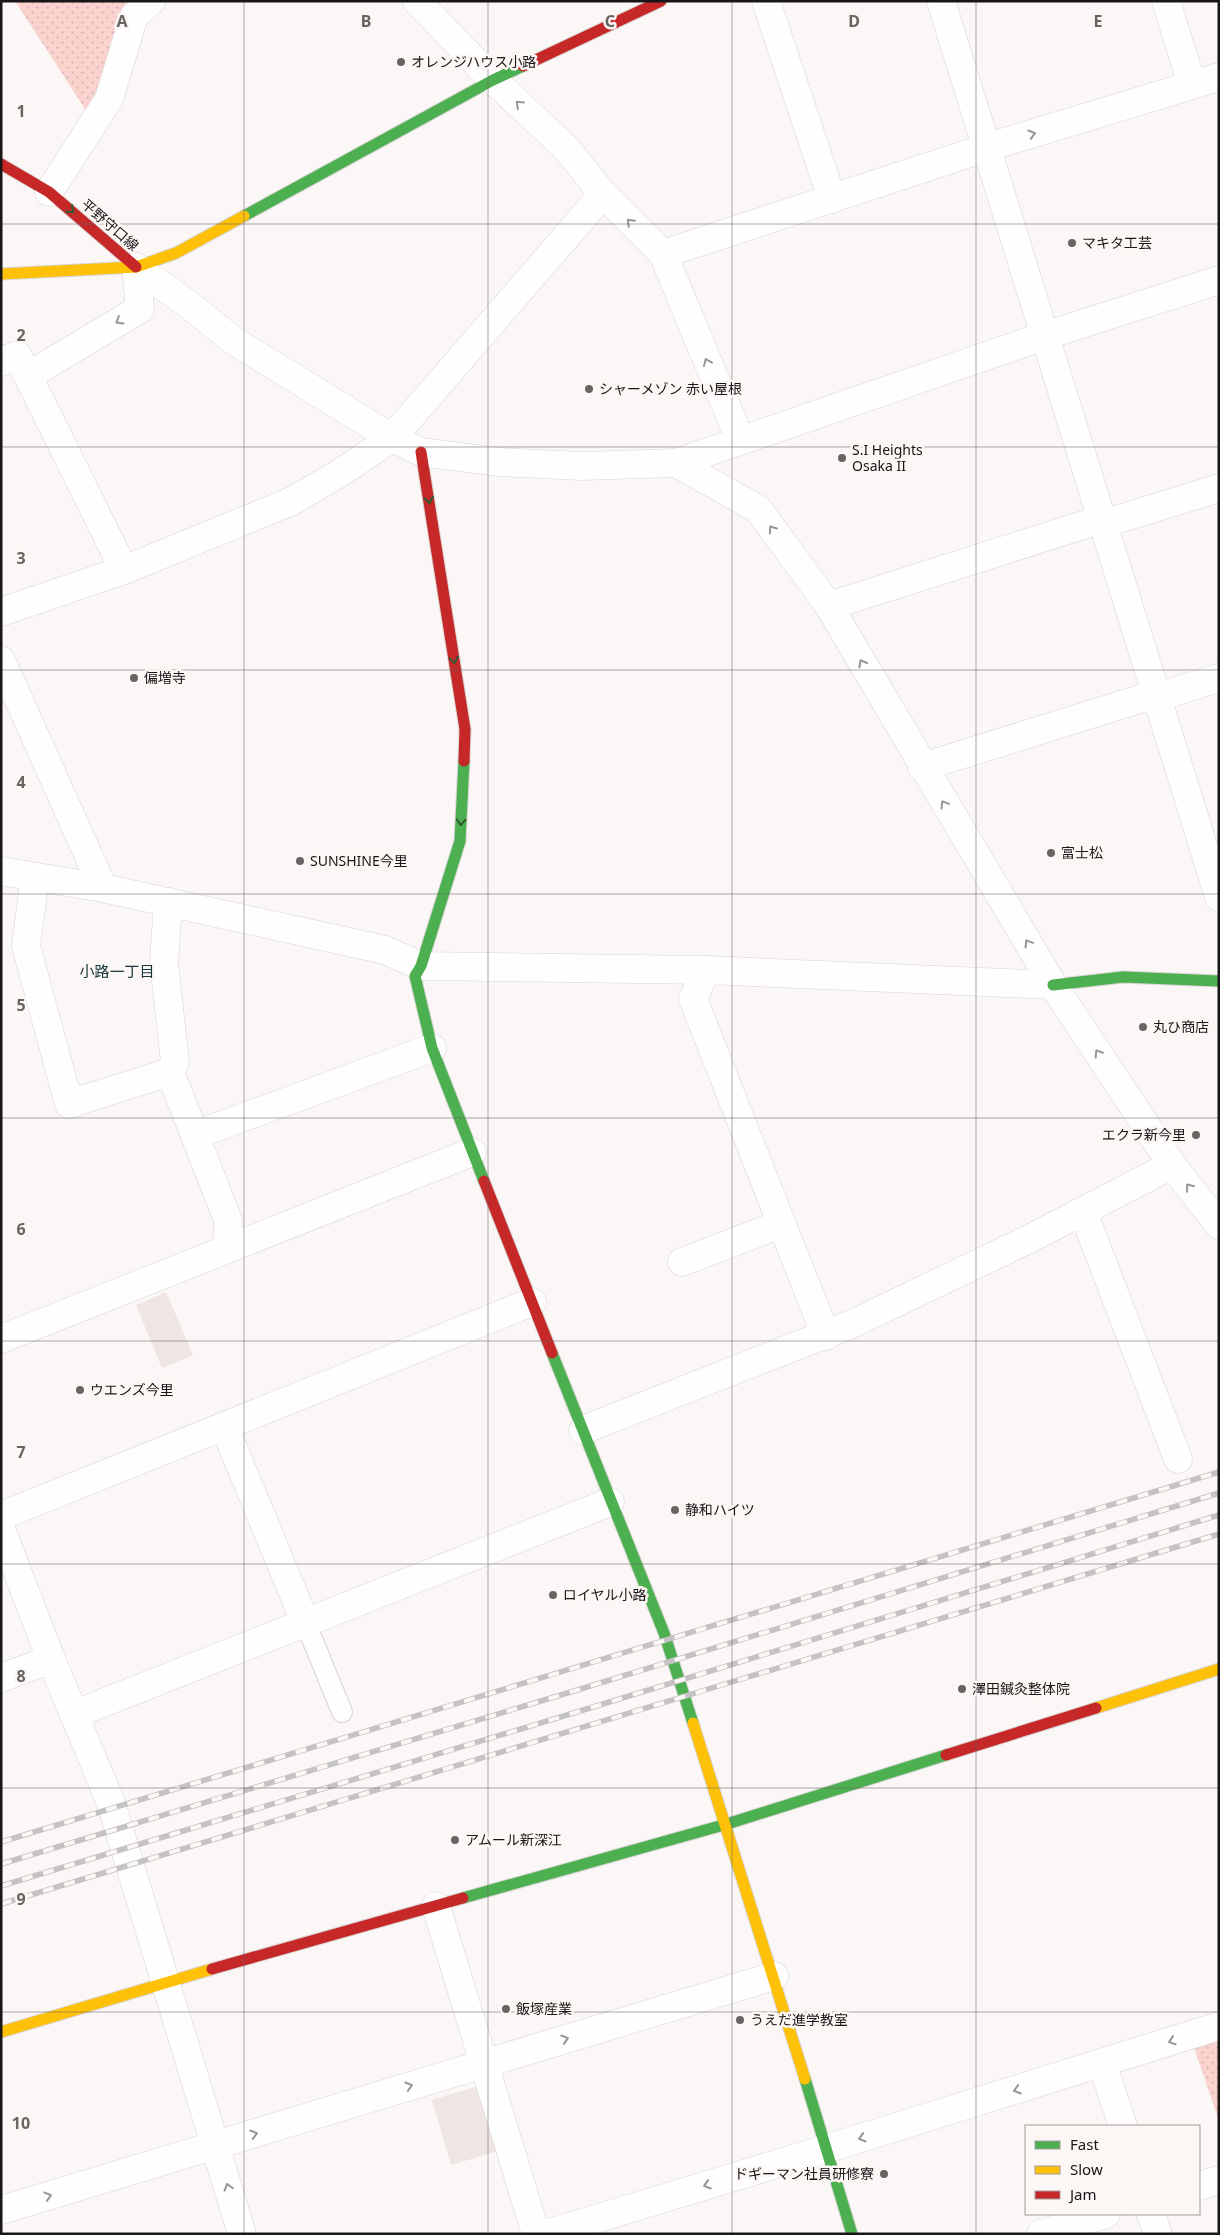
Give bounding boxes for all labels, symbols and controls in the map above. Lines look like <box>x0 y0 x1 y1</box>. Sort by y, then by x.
text: A <box>116 10 128 32</box>
text: B <box>361 10 371 32</box>
text: C <box>605 10 615 32</box>
text: D <box>848 10 860 32</box>
text: E <box>1094 10 1103 32</box>
place label: オレンジハウス小路 <box>411 52 536 71</box>
marker: オレンジハウス小路 <box>395 56 407 68</box>
text: 1 <box>16 100 26 122</box>
one-way arrow <box>515 101 524 110</box>
one-way arrow <box>1028 129 1036 139</box>
street label: 平野守口線 <box>78 194 143 255</box>
one-way arrow <box>65 205 74 214</box>
one-way arrow <box>627 219 636 228</box>
place label: マキタ工芸 <box>1082 233 1152 252</box>
marker: マキタ工芸 <box>1066 237 1078 249</box>
one-way arrow <box>115 315 124 325</box>
text: 2 <box>16 324 26 346</box>
one-way arrow <box>703 358 714 367</box>
place label: シャーメゾン 赤い屋根 <box>599 379 742 398</box>
marker: シャーメゾン 赤い屋根 <box>583 383 595 395</box>
place label: S.I Heights Osaka II <box>852 440 923 475</box>
marker: S.I Heights Osaka II <box>836 452 848 464</box>
one-way arrow <box>423 495 433 504</box>
one-way arrow <box>769 525 778 535</box>
text: 3 <box>16 547 26 569</box>
one-way arrow <box>449 656 459 665</box>
one-way arrow <box>859 660 869 669</box>
place label: 偏増寺 <box>144 668 186 687</box>
marker: 偏増寺 <box>128 672 140 684</box>
text: 4 <box>16 771 26 793</box>
one-way arrow <box>941 800 951 809</box>
one-way arrow <box>456 818 467 826</box>
place label: 富士松 <box>1061 843 1103 862</box>
marker: 富士松 <box>1045 847 1057 859</box>
place label: SUNSHINE今里 <box>310 851 408 870</box>
marker: SUNSHINE今里 <box>294 855 306 867</box>
one-way arrow <box>1024 939 1034 948</box>
district label: 小路一丁目 <box>79 961 155 981</box>
text: 5 <box>16 994 26 1016</box>
place label: 丸ひ商店 <box>1153 1017 1209 1036</box>
marker: 丸ひ商店 <box>1137 1021 1149 1033</box>
one-way arrow <box>1094 1049 1104 1058</box>
place label: エクラ新今里 <box>1102 1125 1186 1144</box>
marker: エクラ新今里 <box>1190 1129 1202 1141</box>
one-way arrow <box>1186 1184 1194 1193</box>
text: 6 <box>16 1218 26 1240</box>
place label: ウエンズ今里 <box>90 1380 174 1399</box>
marker: ウエンズ今里 <box>74 1384 86 1396</box>
text: 7 <box>16 1441 26 1463</box>
place label: 静和ハイツ <box>685 1500 755 1519</box>
marker: 静和ハイツ <box>669 1504 681 1516</box>
place label: ロイヤル小路 <box>563 1585 647 1604</box>
marker: ロイヤル小路 <box>547 1589 559 1601</box>
text: 8 <box>16 1665 26 1687</box>
place label: 澤田鍼灸整体院 <box>972 1679 1070 1698</box>
marker: 澤田鍼灸整体院 <box>956 1683 968 1695</box>
place label: アムール新深江 <box>465 1830 562 1849</box>
marker: アムール新深江 <box>449 1834 461 1846</box>
text: 9 <box>16 1888 26 1910</box>
place label: 飯塚産業 <box>516 1999 572 2018</box>
marker: 飯塚産業 <box>500 2003 512 2015</box>
place label: うえだ進学教室 <box>750 2010 848 2029</box>
marker: うえだ進学教室 <box>734 2014 746 2026</box>
one-way arrow <box>560 2035 568 2045</box>
one-way arrow <box>1169 2035 1177 2045</box>
one-way arrow <box>405 2082 413 2092</box>
one-way arrow <box>1014 2084 1022 2094</box>
text: 10 <box>12 2112 30 2134</box>
legend <box>1025 2125 1200 2215</box>
one-way arrow <box>249 2130 257 2140</box>
one-way arrow <box>859 2133 867 2143</box>
text: Fast <box>1070 2134 1099 2154</box>
text: Slow <box>1070 2159 1103 2179</box>
place label: ドギーマン社員研修寮 <box>734 2164 874 2183</box>
marker: ドギーマン社員研修寮 <box>878 2168 890 2180</box>
one-way arrow <box>703 2180 711 2190</box>
one-way arrow <box>224 2183 234 2192</box>
text: Jam <box>1068 2184 1097 2204</box>
one-way arrow <box>43 2191 52 2201</box>

